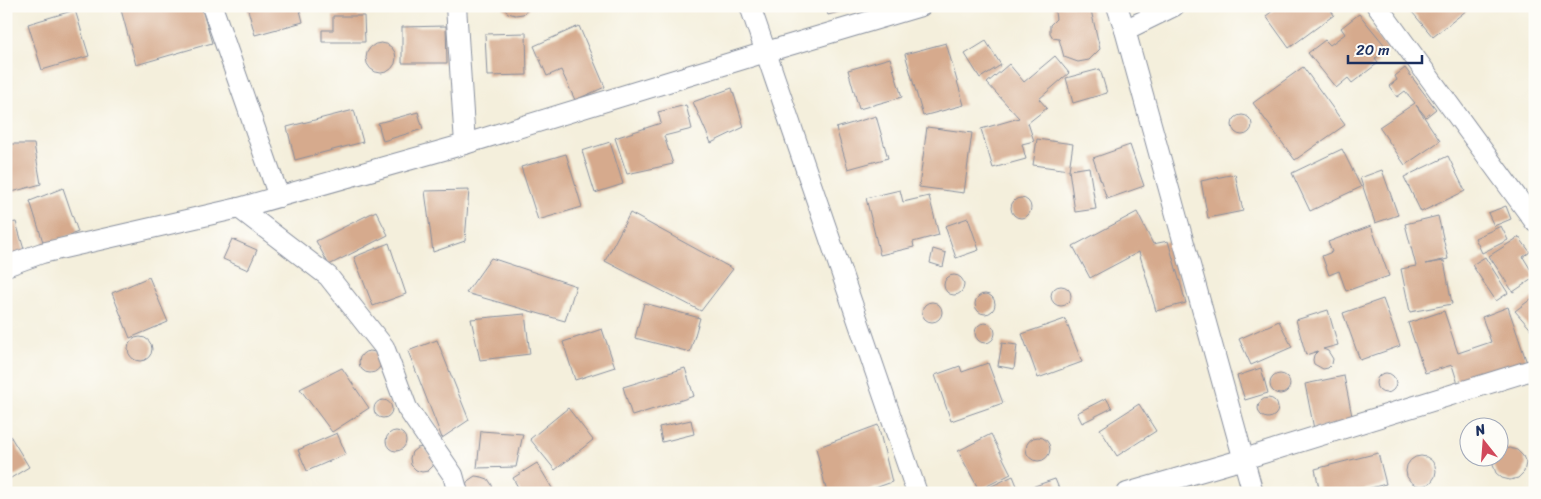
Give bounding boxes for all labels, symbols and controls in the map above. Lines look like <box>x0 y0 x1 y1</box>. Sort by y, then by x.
scale bar <box>1348 32 1422 64</box>
text: 20 m <box>1356 37 1390 63</box>
north arrow <box>1458 416 1508 466</box>
text: N <box>1471 417 1489 444</box>

